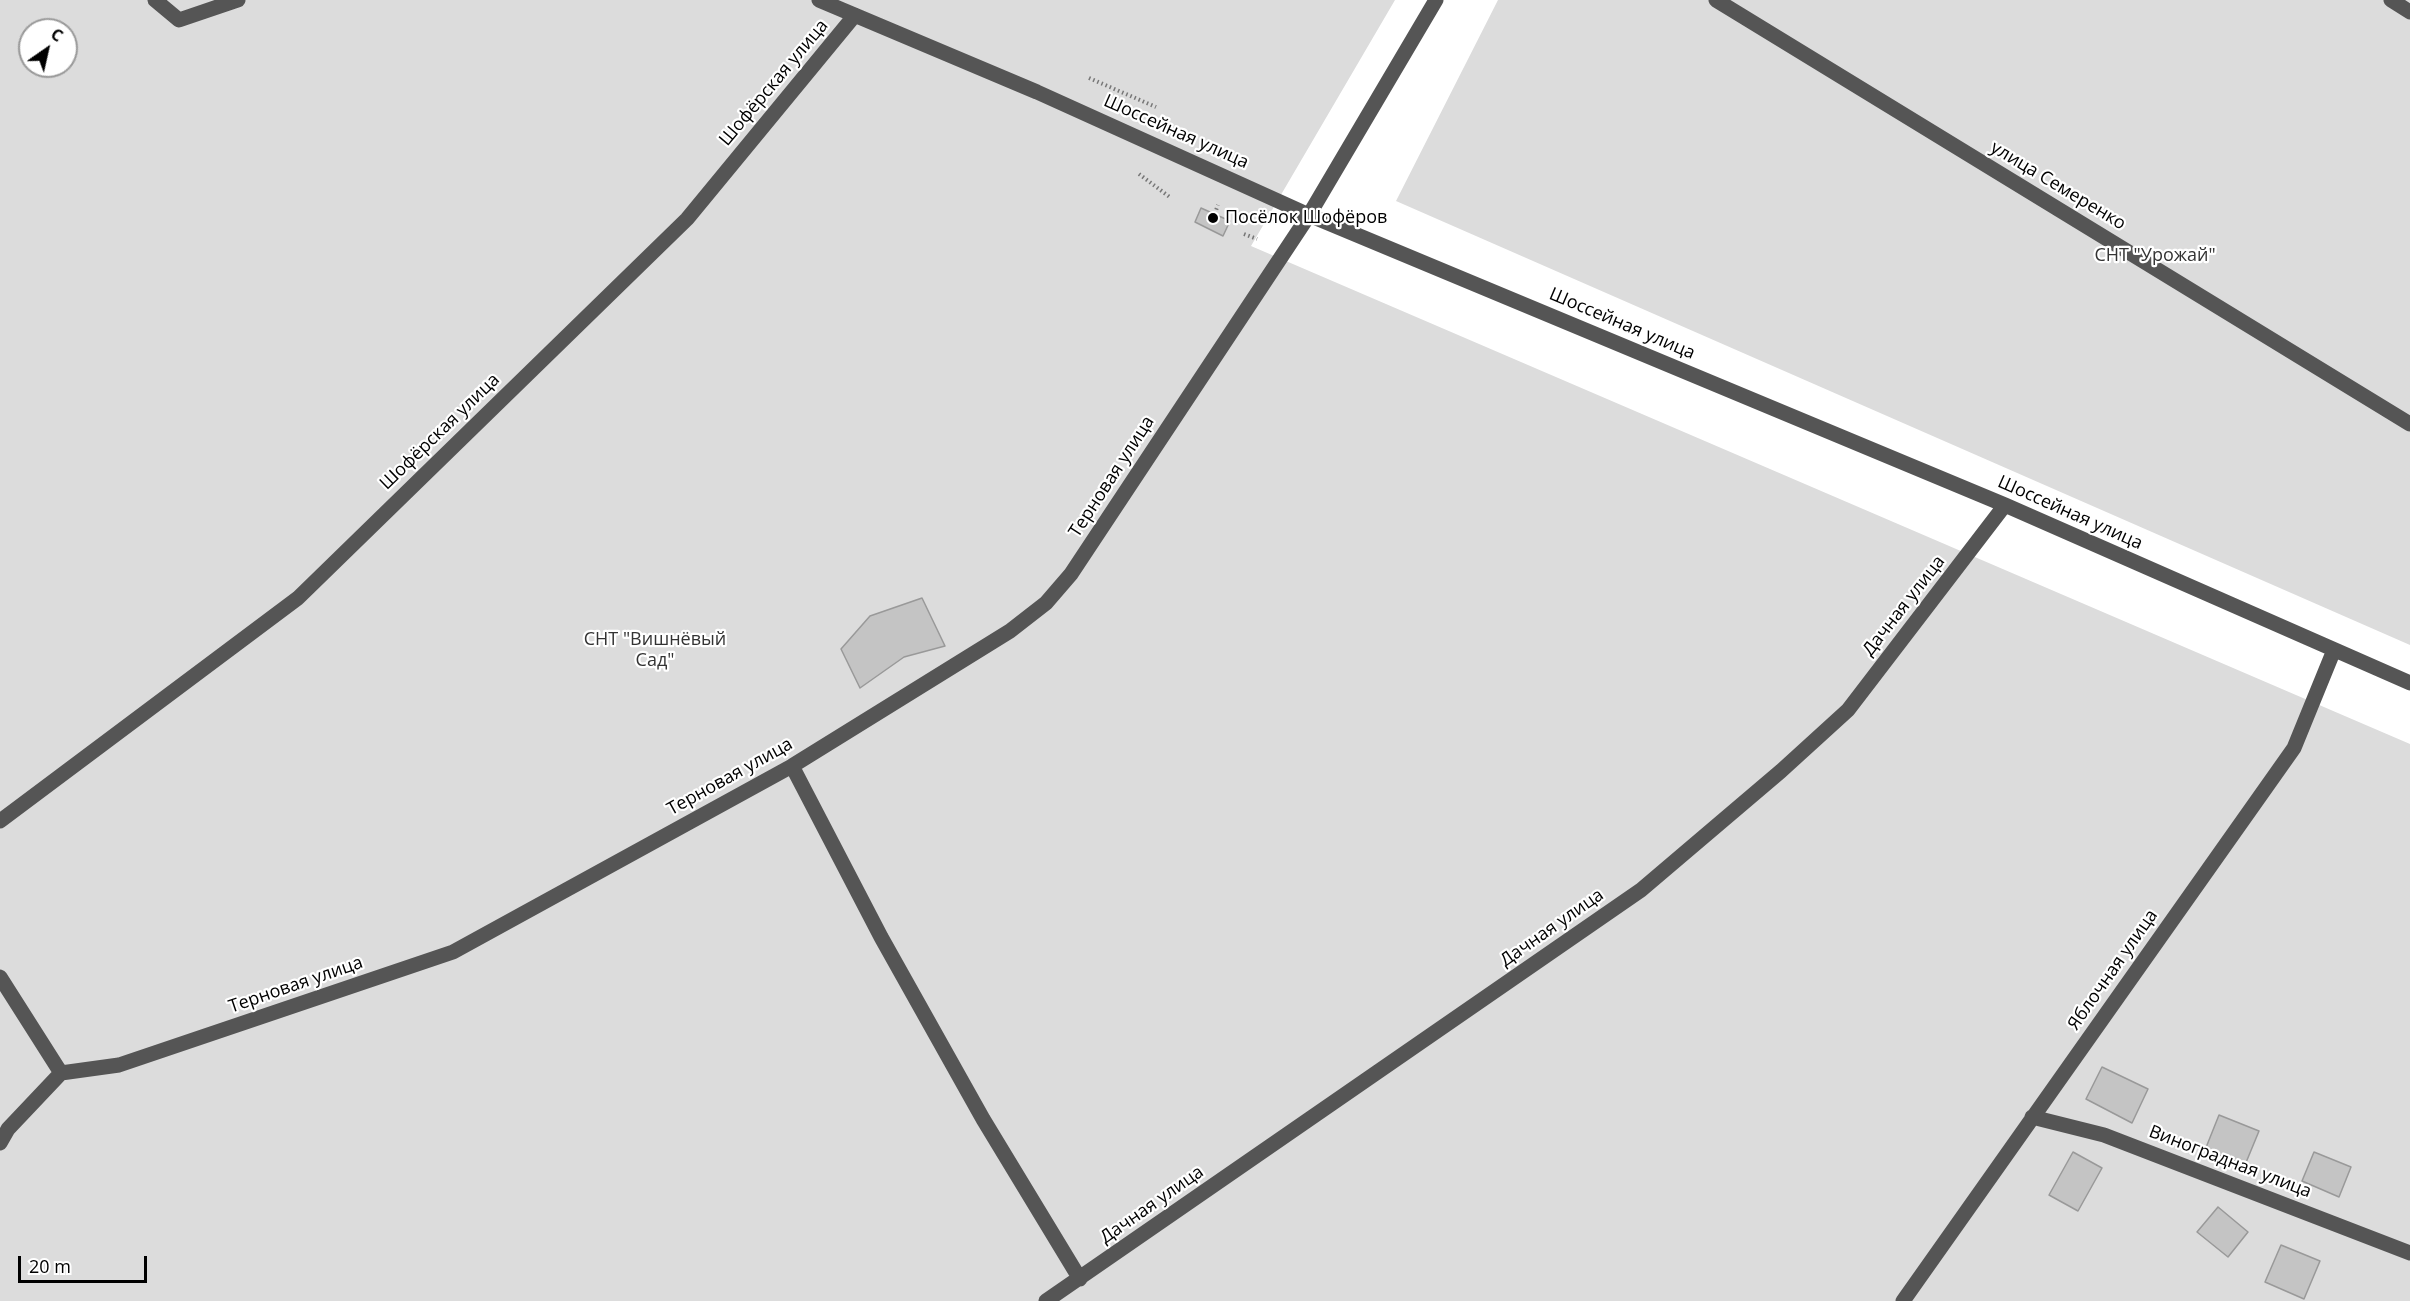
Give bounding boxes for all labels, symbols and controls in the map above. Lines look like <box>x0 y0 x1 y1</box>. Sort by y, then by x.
street label: Шофёрская улица <box>715 16 833 150</box>
north arrow <box>18 18 78 78</box>
text: С <box>47 23 67 47</box>
street label: Шоссейная улица <box>1100 90 1252 174</box>
street label: улица Семеренко <box>1986 137 2130 235</box>
place label: Посёлок Шофёров <box>1225 207 1387 229</box>
marker: Посёлок Шофёров <box>1206 211 1220 225</box>
park label: СНТ "Урожай" <box>2094 245 2216 267</box>
street label: Шоссейная улица <box>1546 284 1698 364</box>
street label: Шофёрская улица <box>376 369 504 495</box>
street label: Терновая улица <box>1065 412 1159 542</box>
street label: Шоссейная улица <box>1994 471 2146 555</box>
street label: Дачная улица <box>1858 552 1950 660</box>
park label: СНТ "Вишнёвый Сад" <box>584 629 726 672</box>
street label: Терновая улица <box>663 734 797 820</box>
street label: Дачная улица <box>1496 884 1608 972</box>
street label: Яблочная улица <box>2063 906 2163 1034</box>
street label: Терновая улица <box>226 952 366 1018</box>
street label: Виноградная улица <box>2146 1121 2314 1203</box>
street label: Дачная улица <box>1096 1161 1208 1249</box>
scale bar <box>21 1244 150 1282</box>
text: 20 m <box>29 1254 71 1278</box>

